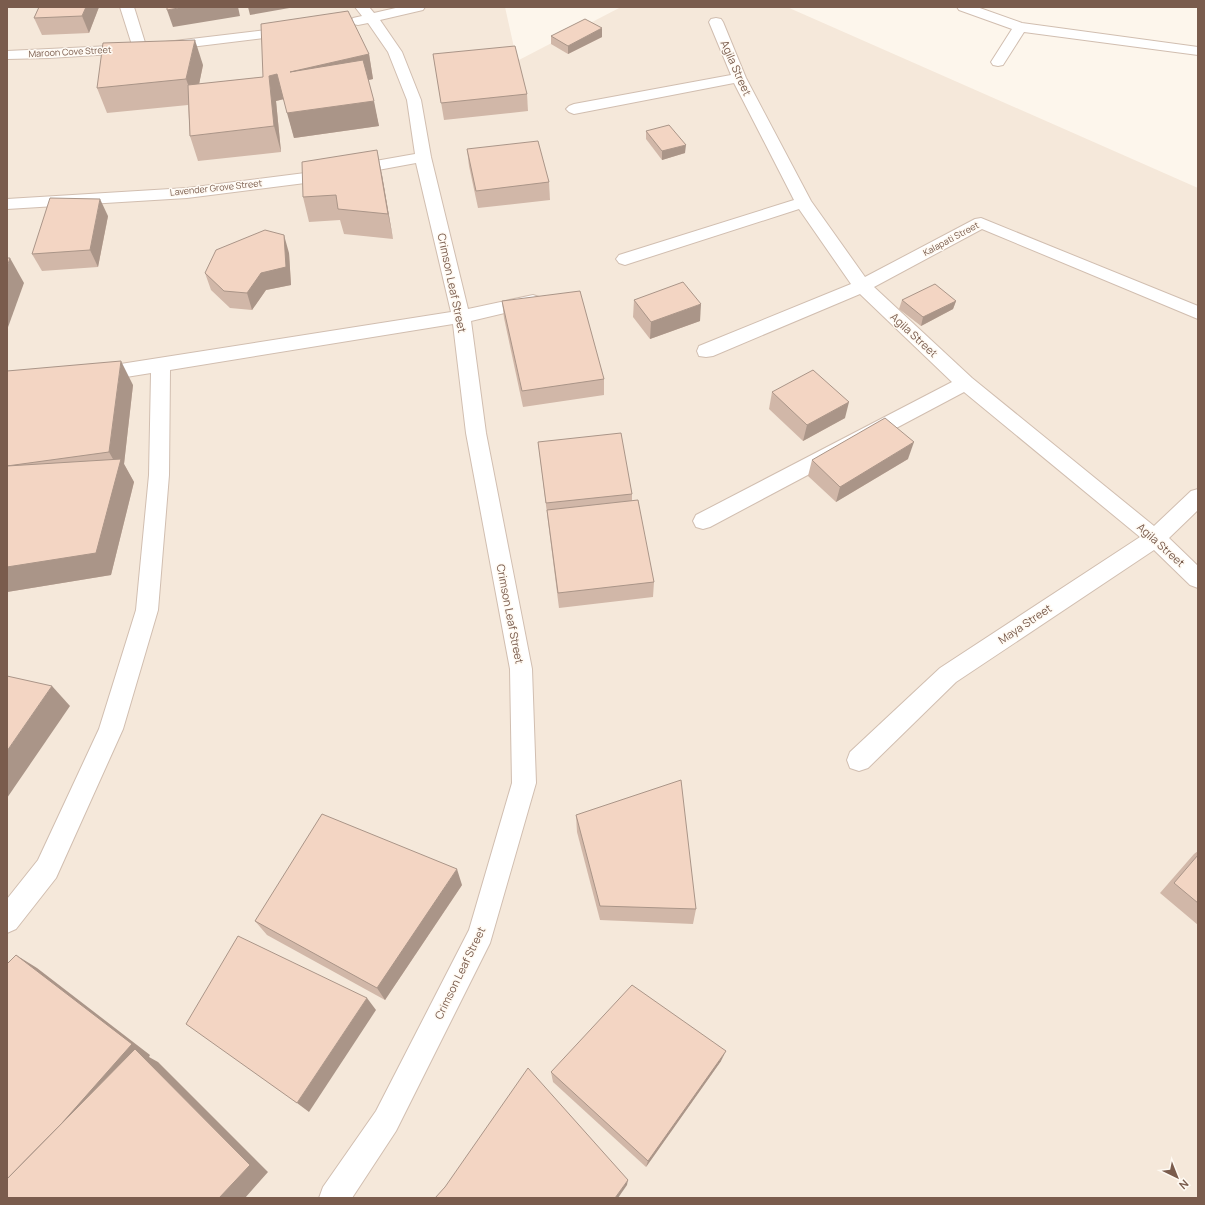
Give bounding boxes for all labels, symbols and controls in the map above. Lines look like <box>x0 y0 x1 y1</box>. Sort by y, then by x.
street label: Agila Street <box>718 38 755 98</box>
street label: Maroon Cove Street <box>28 43 112 60</box>
street label: Lavender Grove Street <box>169 176 263 199</box>
street label: Kalapati Street <box>920 218 981 259</box>
street label: Crimson Leaf Street <box>435 232 470 334</box>
street label: Agila Street <box>888 309 941 360</box>
street label: Agila Street <box>1134 519 1188 570</box>
street label: Crimson Leaf Street <box>493 563 528 665</box>
street label: Maya Street <box>995 600 1054 647</box>
street label: Crimson Leaf Street <box>431 924 488 1022</box>
north arrow <box>1157 1157 1197 1197</box>
text: N <box>1176 1176 1192 1193</box>

